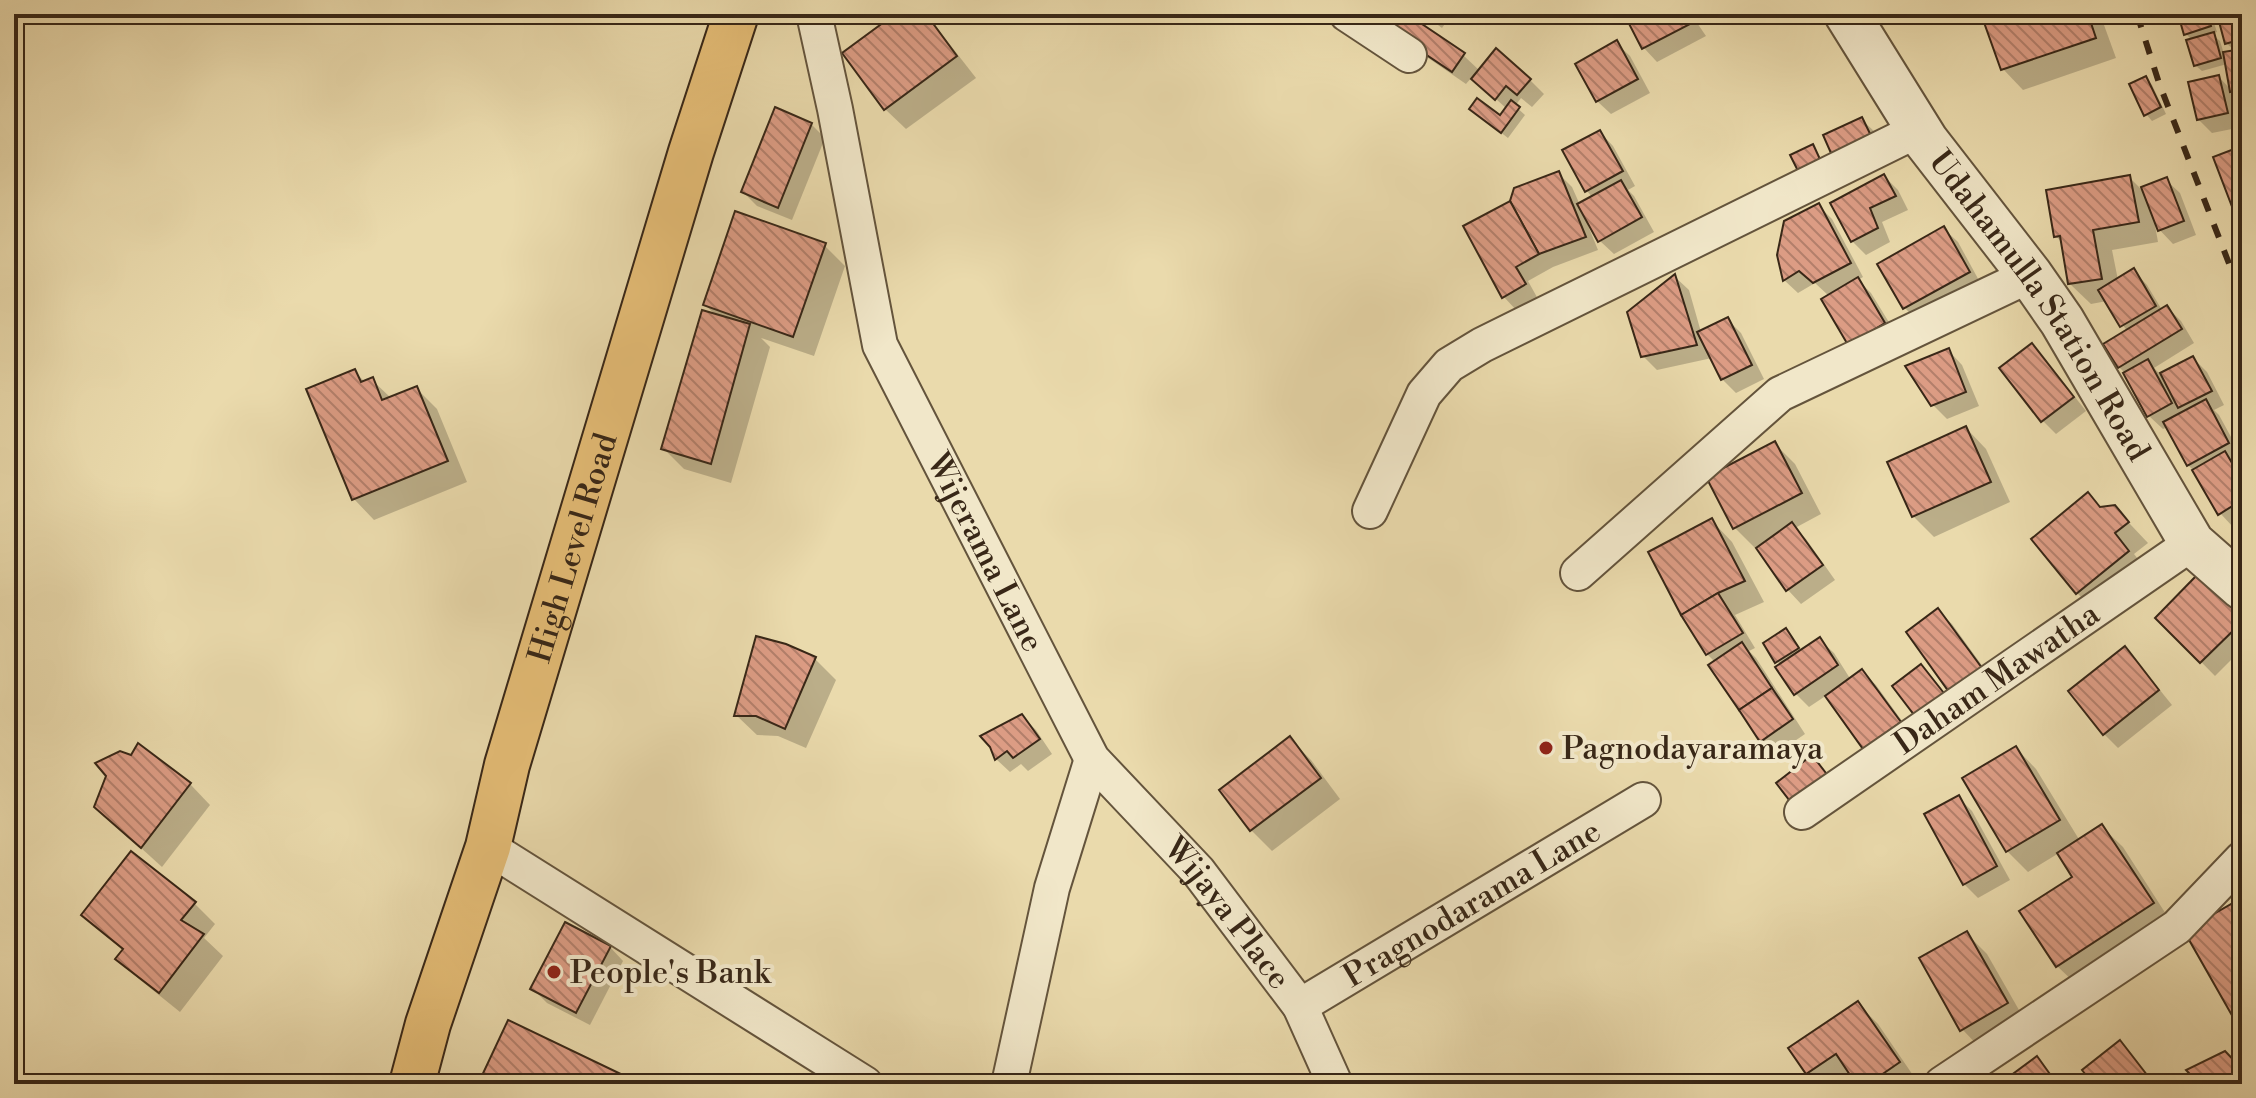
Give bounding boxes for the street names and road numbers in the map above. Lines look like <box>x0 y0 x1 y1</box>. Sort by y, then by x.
street label: Udahamulla Station Road <box>1920 143 2158 468</box>
street label: High Level Road <box>520 428 626 668</box>
street label: Wijerama Lane <box>917 445 1053 658</box>
street label: Daham Mawatha <box>1886 594 2108 764</box>
street label: Pragnodarama Lane <box>1336 811 1608 997</box>
street label: Wijaya Place <box>1154 828 1299 997</box>

